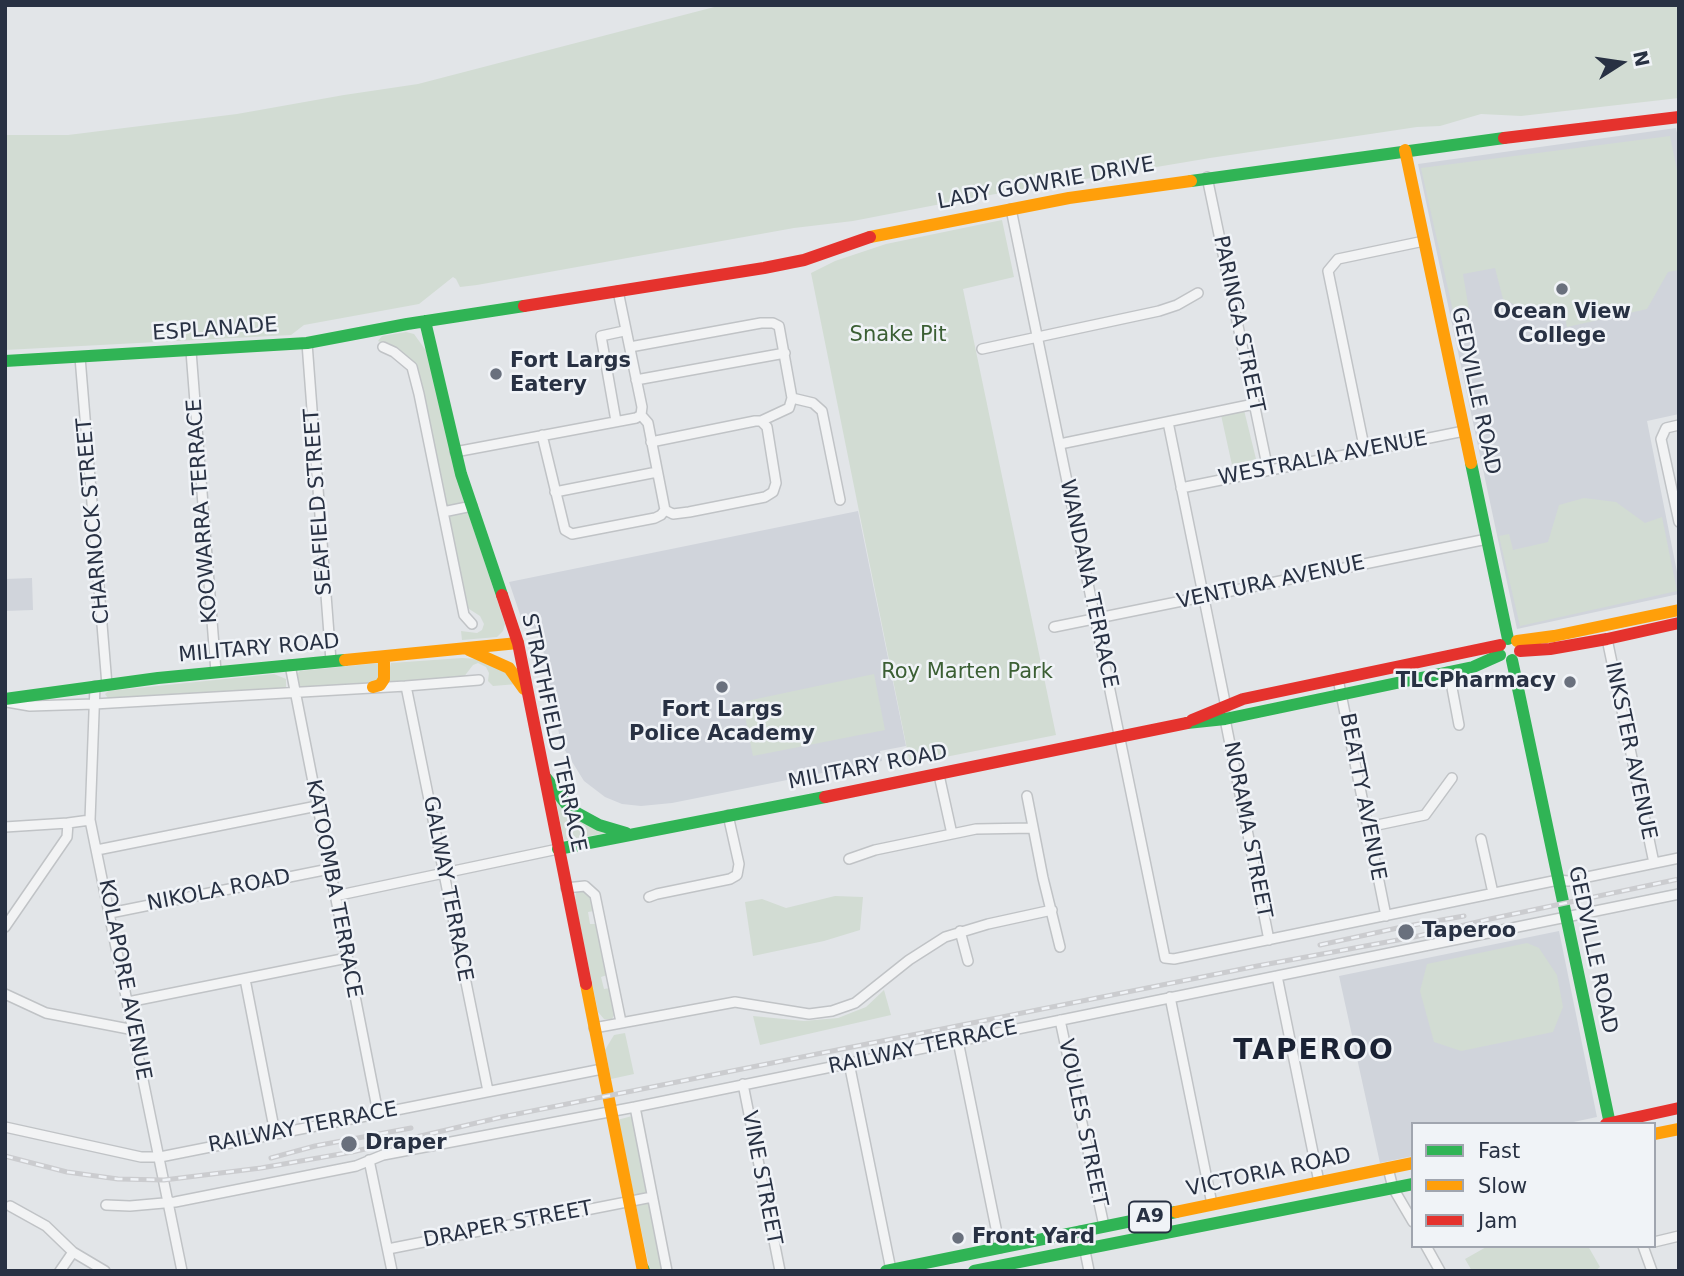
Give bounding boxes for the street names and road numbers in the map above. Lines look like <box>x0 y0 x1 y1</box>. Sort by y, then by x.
street label: LADY GOWRIE DRIVE <box>936 152 1156 216</box>
street label: PARINGA STREET <box>1207 234 1269 414</box>
street label: GEDVILLE ROAD <box>1445 305 1505 477</box>
street label: ESPLANADE <box>152 313 278 347</box>
street label: KOOWARRA TERRACE <box>183 398 223 624</box>
street label: SEAFIELD STREET <box>300 408 338 596</box>
street label: CHARNOCK STREET <box>72 417 116 625</box>
street label: WESTRALIA AVENUE <box>1216 426 1430 492</box>
street label: WANDANA TERRACE <box>1054 477 1122 691</box>
street label: VENTURA AVENUE <box>1175 551 1367 615</box>
street label: STRATHFIELD TERRACE <box>515 611 591 855</box>
street label: MILITARY ROAD <box>177 629 341 669</box>
street label: INKSTER AVENUE <box>1599 660 1661 842</box>
street label: BEATTY AVENUE <box>1333 711 1391 883</box>
street label: NORAMA STREET <box>1217 739 1277 921</box>
street label: MILITARY ROAD <box>786 740 950 796</box>
street label: KATOOMBA TERRACE <box>299 778 367 1000</box>
street label: GALWAY TERRACE <box>417 794 477 984</box>
street label: GEDVILLE ROAD <box>1562 864 1622 1036</box>
street label: NIKOLA ROAD <box>145 865 293 917</box>
street label: KOLAPORE AVENUE <box>92 877 156 1083</box>
street label: RAILWAY TERRACE <box>826 1016 1020 1080</box>
street label: VOULES STREET <box>1052 1037 1112 1209</box>
street label: RAILWAY TERRACE <box>206 1097 400 1159</box>
street label: VINE STREET <box>736 1109 786 1247</box>
street label: VICTORIA ROAD <box>1184 1143 1354 1203</box>
street label: DRAPER STREET <box>421 1196 595 1254</box>
road number: A9 <box>1129 1202 1171 1232</box>

